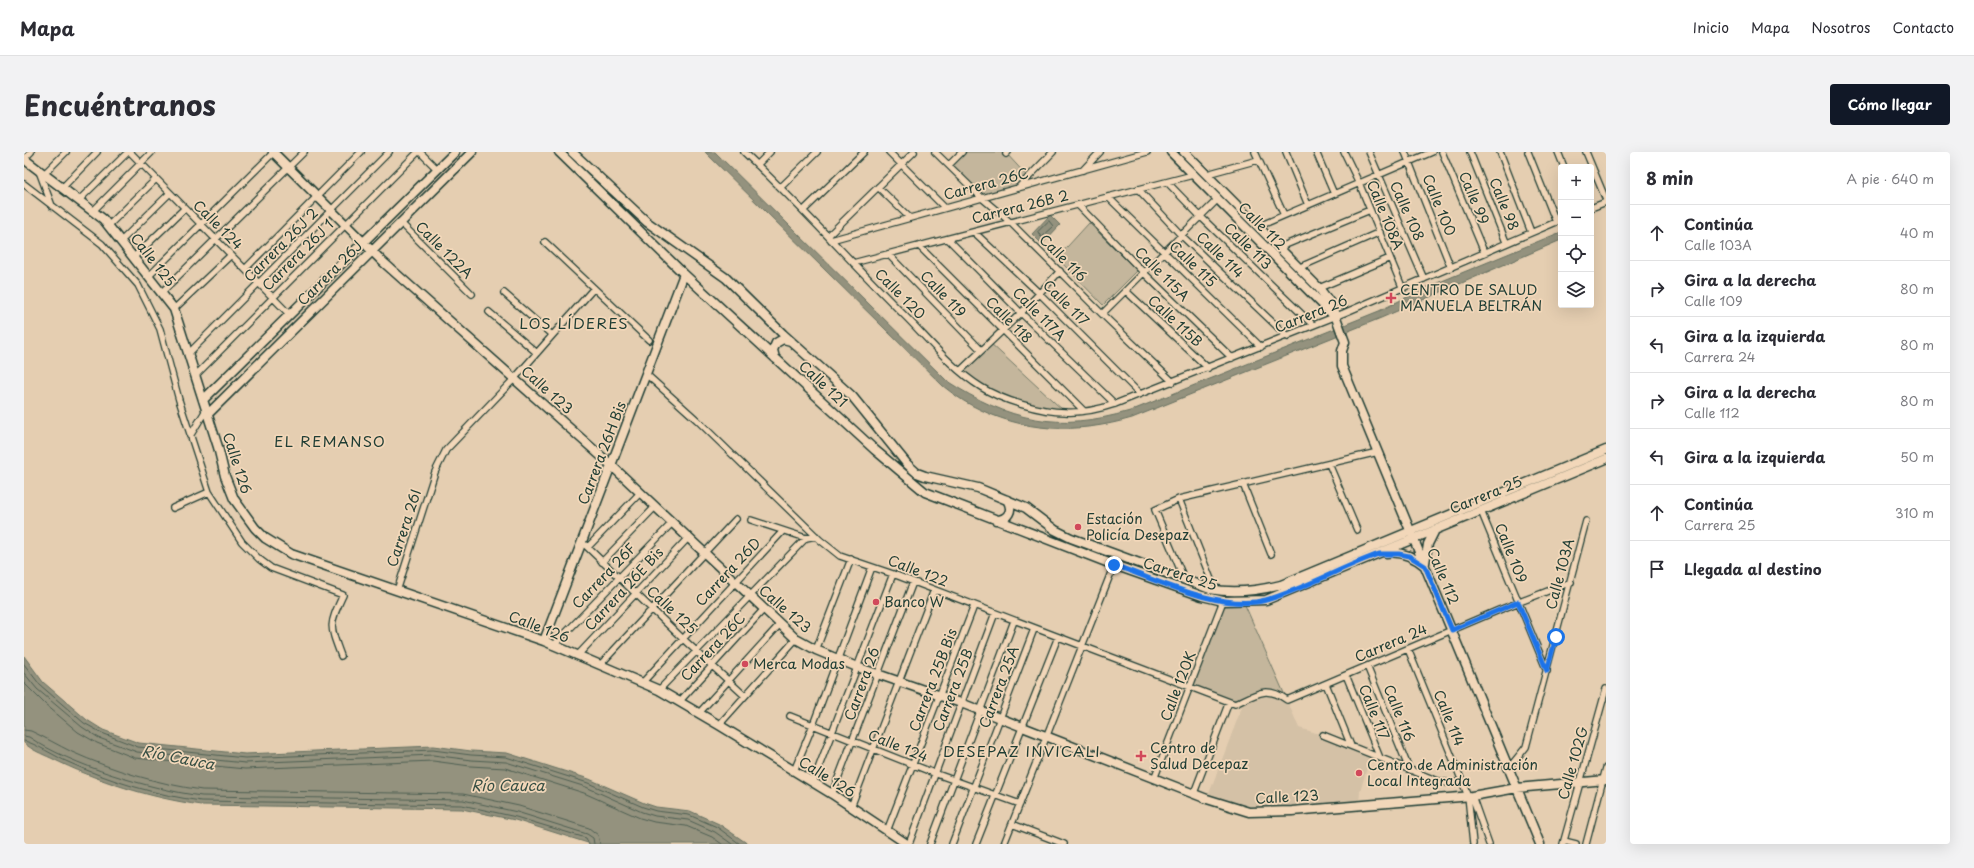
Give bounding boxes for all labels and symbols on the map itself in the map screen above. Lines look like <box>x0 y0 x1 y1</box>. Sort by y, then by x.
street label: Carrera 26C <box>941 162 1031 205</box>
street label: Calle 99 <box>1454 168 1495 228</box>
street label: Calle 100 <box>1418 171 1461 239</box>
street label: Calle 98 <box>1484 174 1525 233</box>
street label: Calle 108A <box>1362 177 1409 253</box>
street label: Calle 108 <box>1385 177 1430 244</box>
street label: Carrera 26B 2 <box>969 184 1071 229</box>
street label: Calle 124 <box>189 195 248 254</box>
street label: Calle 112 <box>1234 197 1291 254</box>
street label: Carrera 26J 2 <box>239 203 323 287</box>
street label: Carrera 26J 1 <box>258 215 338 295</box>
street label: Calle 122A <box>411 216 478 283</box>
street label: Calle 113 <box>1220 217 1277 274</box>
street label: Calle 114 <box>1192 227 1249 283</box>
street label: Calle 125 <box>126 228 181 291</box>
street label: Calle 116 <box>1035 229 1092 286</box>
street label: Calle 115 <box>1165 236 1222 292</box>
street label: Carrera 26J <box>294 237 366 309</box>
street label: Calle 115A <box>1130 242 1195 306</box>
street label: Calle 120 <box>870 263 931 324</box>
street label: Calle 119 <box>916 265 971 322</box>
street label: Calle 117 <box>1038 275 1094 331</box>
place label: CENTRO DE SALUD MANUELA BELTRÁN <box>1400 279 1542 316</box>
street label: Calle 117A <box>1008 282 1071 345</box>
street label: Carrera 26 <box>1271 289 1350 338</box>
street label: Calle 115B <box>1143 290 1207 352</box>
street label: Calle 118 <box>981 291 1038 348</box>
marker: CENTRO DE SALUD MANUELA BELTRÁN <box>1385 292 1397 304</box>
district label: LOS LÍDERES <box>519 311 629 334</box>
street label: Calle 121 <box>794 356 852 412</box>
street label: Calle 123 <box>517 361 578 419</box>
street label: Carrera 26H Bis <box>572 398 631 508</box>
street label: Calle 126 <box>218 429 257 496</box>
district label: EL REMANSO <box>274 429 386 452</box>
street label: Carrera 25 <box>1446 470 1525 519</box>
street label: Carrera 26I <box>381 486 426 569</box>
place label: Estación Policía Desepaz <box>1086 508 1189 545</box>
street label: Calle 109 <box>1490 520 1533 586</box>
marker: Estación Policía Desepaz <box>1073 522 1083 532</box>
street label: Carrera 26D <box>690 533 765 611</box>
street label: Calle 103A <box>1540 536 1579 612</box>
street label: Carrera 26F <box>567 538 641 613</box>
street label: Carrera 26E Bis <box>579 542 668 635</box>
street label: Calle 112 <box>1422 544 1465 608</box>
street label: Calle 122 <box>885 549 951 592</box>
street label: Carrera 25 <box>1140 552 1220 595</box>
route end <box>1105 556 1123 574</box>
street label: Calle 125 <box>642 580 703 639</box>
street label: Calle 123 <box>754 580 816 637</box>
place label: Banco W <box>884 591 944 612</box>
marker: Banco W <box>871 597 881 607</box>
street label: Calle 126 <box>506 605 573 648</box>
street label: Carrera 26C <box>675 608 750 686</box>
street label: Carrera 24 <box>1351 618 1430 667</box>
street label: Carrera 25B Bis <box>905 625 961 735</box>
route start <box>1547 628 1565 646</box>
street label: Carrera 25A <box>973 642 1024 731</box>
street label: Carrera 26 <box>839 644 885 724</box>
street label: Carrera 25B <box>930 646 976 734</box>
street label: Calle 120K <box>1155 647 1201 724</box>
place label: Merca Modas <box>753 653 845 674</box>
marker: Merca Modas <box>740 659 750 669</box>
street label: Calle 117 <box>1354 681 1395 743</box>
street label: Calle 116 <box>1379 681 1420 745</box>
street label: Calle 114 <box>1429 686 1470 749</box>
street label: Calle 124 <box>865 724 931 767</box>
street label: Calle 102G <box>1552 724 1593 802</box>
place label: Centro de Salud Decepaz <box>1150 737 1248 774</box>
water label: Río Cauca <box>140 738 217 775</box>
district label: DESEPAZ INVICALI <box>943 739 1101 762</box>
marker: Centro de Salud Decepaz <box>1135 750 1147 762</box>
street label: Calle 126 <box>795 751 860 802</box>
place label: Centro de Administración Local Integrada <box>1367 754 1538 791</box>
marker: Centro de Administración Local Integrada <box>1354 768 1364 778</box>
water label: Río Cauca <box>471 773 545 796</box>
street label: Calle 123 <box>1255 784 1319 809</box>

